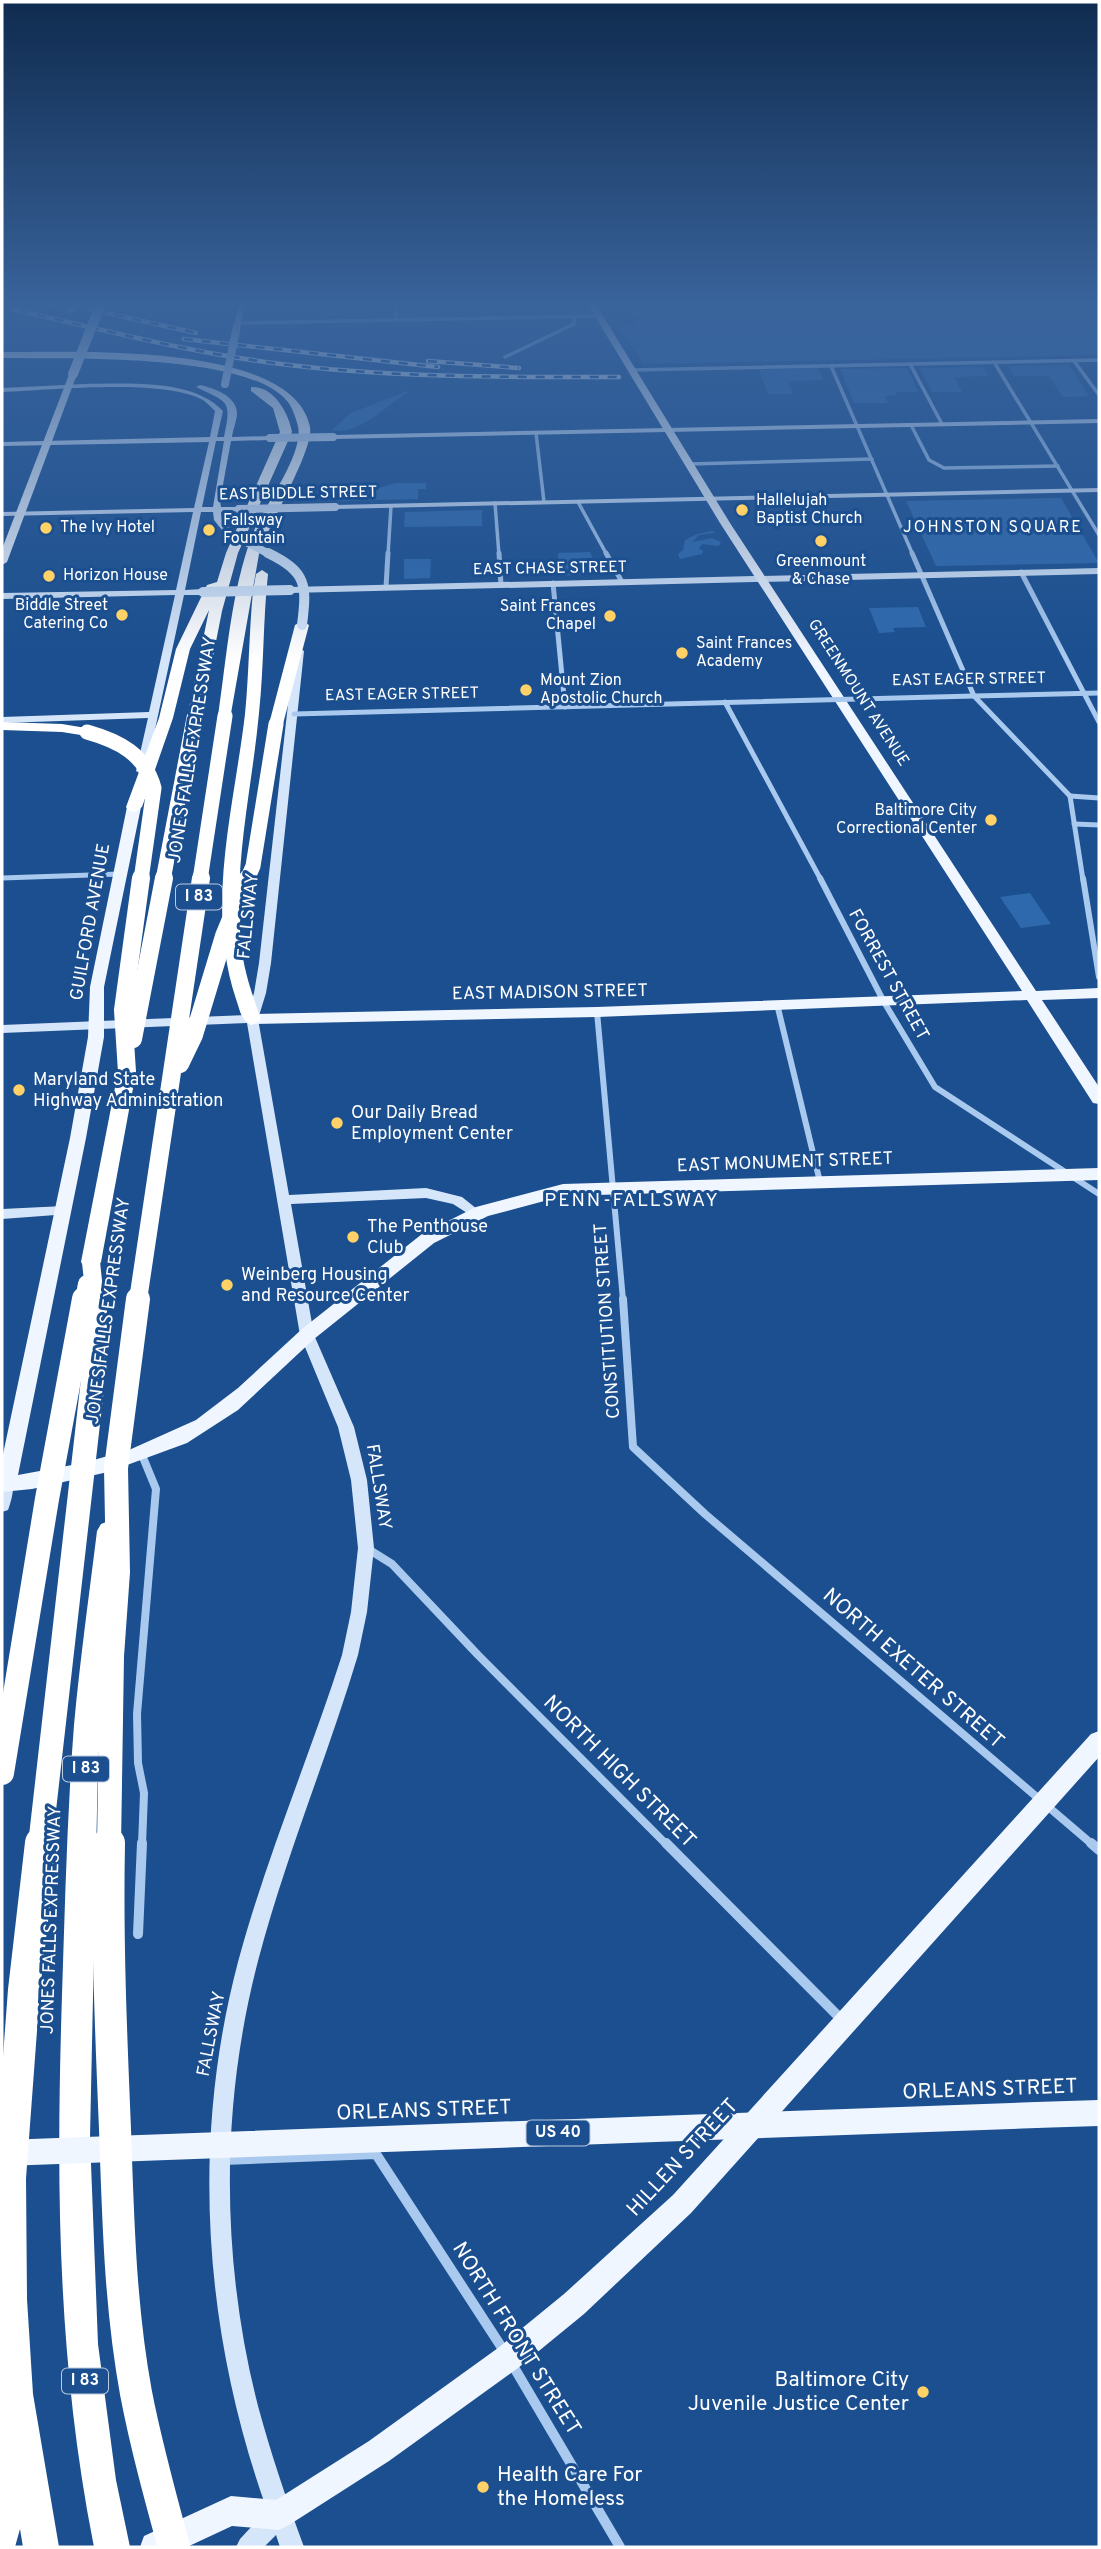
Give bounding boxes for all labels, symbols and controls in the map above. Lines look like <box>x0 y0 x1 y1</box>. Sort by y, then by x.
street label: EAST BIDDLE STREET <box>219 483 377 505</box>
place label: Hallelujah Baptist Church <box>756 491 862 529</box>
marker: Hallelujah Baptist Church <box>734 502 750 518</box>
place label: Fallsway Fountain <box>223 511 285 549</box>
place label: The Ivy Hotel <box>60 518 155 538</box>
district label: JOHNSTON SQUARE <box>903 518 1083 538</box>
marker: The Ivy Hotel <box>38 520 54 536</box>
marker: Fallsway Fountain <box>201 522 217 538</box>
marker: Greenmount & Chase <box>813 533 829 549</box>
place label: Greenmount & Chase <box>776 552 866 590</box>
street label: EAST CHASE STREET <box>473 558 627 580</box>
place label: Horizon House <box>63 566 168 586</box>
marker: Horizon House <box>41 568 57 584</box>
place label: Biddle Street Catering Co <box>15 596 108 634</box>
place label: Saint Frances Chapel <box>500 597 596 635</box>
marker: Biddle Street Catering Co <box>114 607 130 623</box>
marker: Saint Frances Chapel <box>602 608 618 624</box>
street label: GREENMOUNT AVENUE <box>803 616 913 770</box>
place label: Saint Frances Academy <box>696 634 792 672</box>
street label: JONES FALLS EXPRESSWAY <box>164 635 222 865</box>
marker: Saint Frances Academy <box>674 645 690 661</box>
street label: EAST EAGER STREET <box>892 669 1046 691</box>
place label: Mount Zion Apostolic Church <box>540 671 662 709</box>
marker: Mount Zion Apostolic Church <box>518 682 534 698</box>
street label: EAST EAGER STREET <box>325 684 479 706</box>
place label: Baltimore City Correctional Center <box>836 801 977 839</box>
marker: Baltimore City Correctional Center <box>983 812 999 828</box>
street label: GUILFORD AVENUE <box>66 842 116 1002</box>
street label: FALLSWAY <box>233 872 265 960</box>
road number: I 83 <box>176 884 222 909</box>
street label: FORREST STREET <box>842 905 934 1045</box>
street label: EAST MADISON STREET <box>452 980 648 1006</box>
place label: Maryland State Highway Administration <box>33 1069 223 1113</box>
marker: Maryland State Highway Administration <box>11 1082 27 1098</box>
place label: Our Daily Bread Employment Center <box>351 1102 513 1146</box>
marker: Our Daily Bread Employment Center <box>329 1115 345 1131</box>
street label: EAST MONUMENT STREET <box>677 1148 893 1178</box>
district label: PENN-FALLSWAY <box>544 1189 720 1213</box>
street label: JONES FALLS EXPRESSWAY <box>82 1196 136 1426</box>
place label: The Penthouse Club <box>367 1216 488 1260</box>
street label: CONSTITUTION STREET <box>590 1222 626 1420</box>
marker: The Penthouse Club <box>345 1229 361 1245</box>
place label: Weinberg Housing and Resource Center <box>241 1264 410 1308</box>
marker: Weinberg Housing and Resource Center <box>219 1277 235 1293</box>
street label: FALLSWAY <box>360 1443 396 1531</box>
street label: NORTH EXETER STREET <box>817 1583 1009 1755</box>
street label: NORTH HIGH STREET <box>537 1690 701 1854</box>
road number: I 83 <box>63 1756 109 1782</box>
street label: JONES FALLS EXPRESSWAY <box>37 1805 67 2035</box>
street label: FALLSWAY <box>192 1989 232 2079</box>
street label: ORLEANS STREET <box>902 2073 1078 2107</box>
street label: HILLEN STREET <box>621 2093 745 2223</box>
street label: ORLEANS STREET <box>336 2094 512 2128</box>
road number: US 40 <box>526 2120 590 2146</box>
street label: NORTH FRONT STREET <box>445 2237 587 2441</box>
place label: Baltimore City Juvenile Justice Center <box>688 2367 909 2418</box>
road number: I 83 <box>62 2368 108 2394</box>
marker: Baltimore City Juvenile Justice Center <box>915 2384 931 2400</box>
place label: Health Care For the Homeless <box>497 2462 642 2513</box>
marker: Health Care For the Homeless <box>475 2479 491 2495</box>

